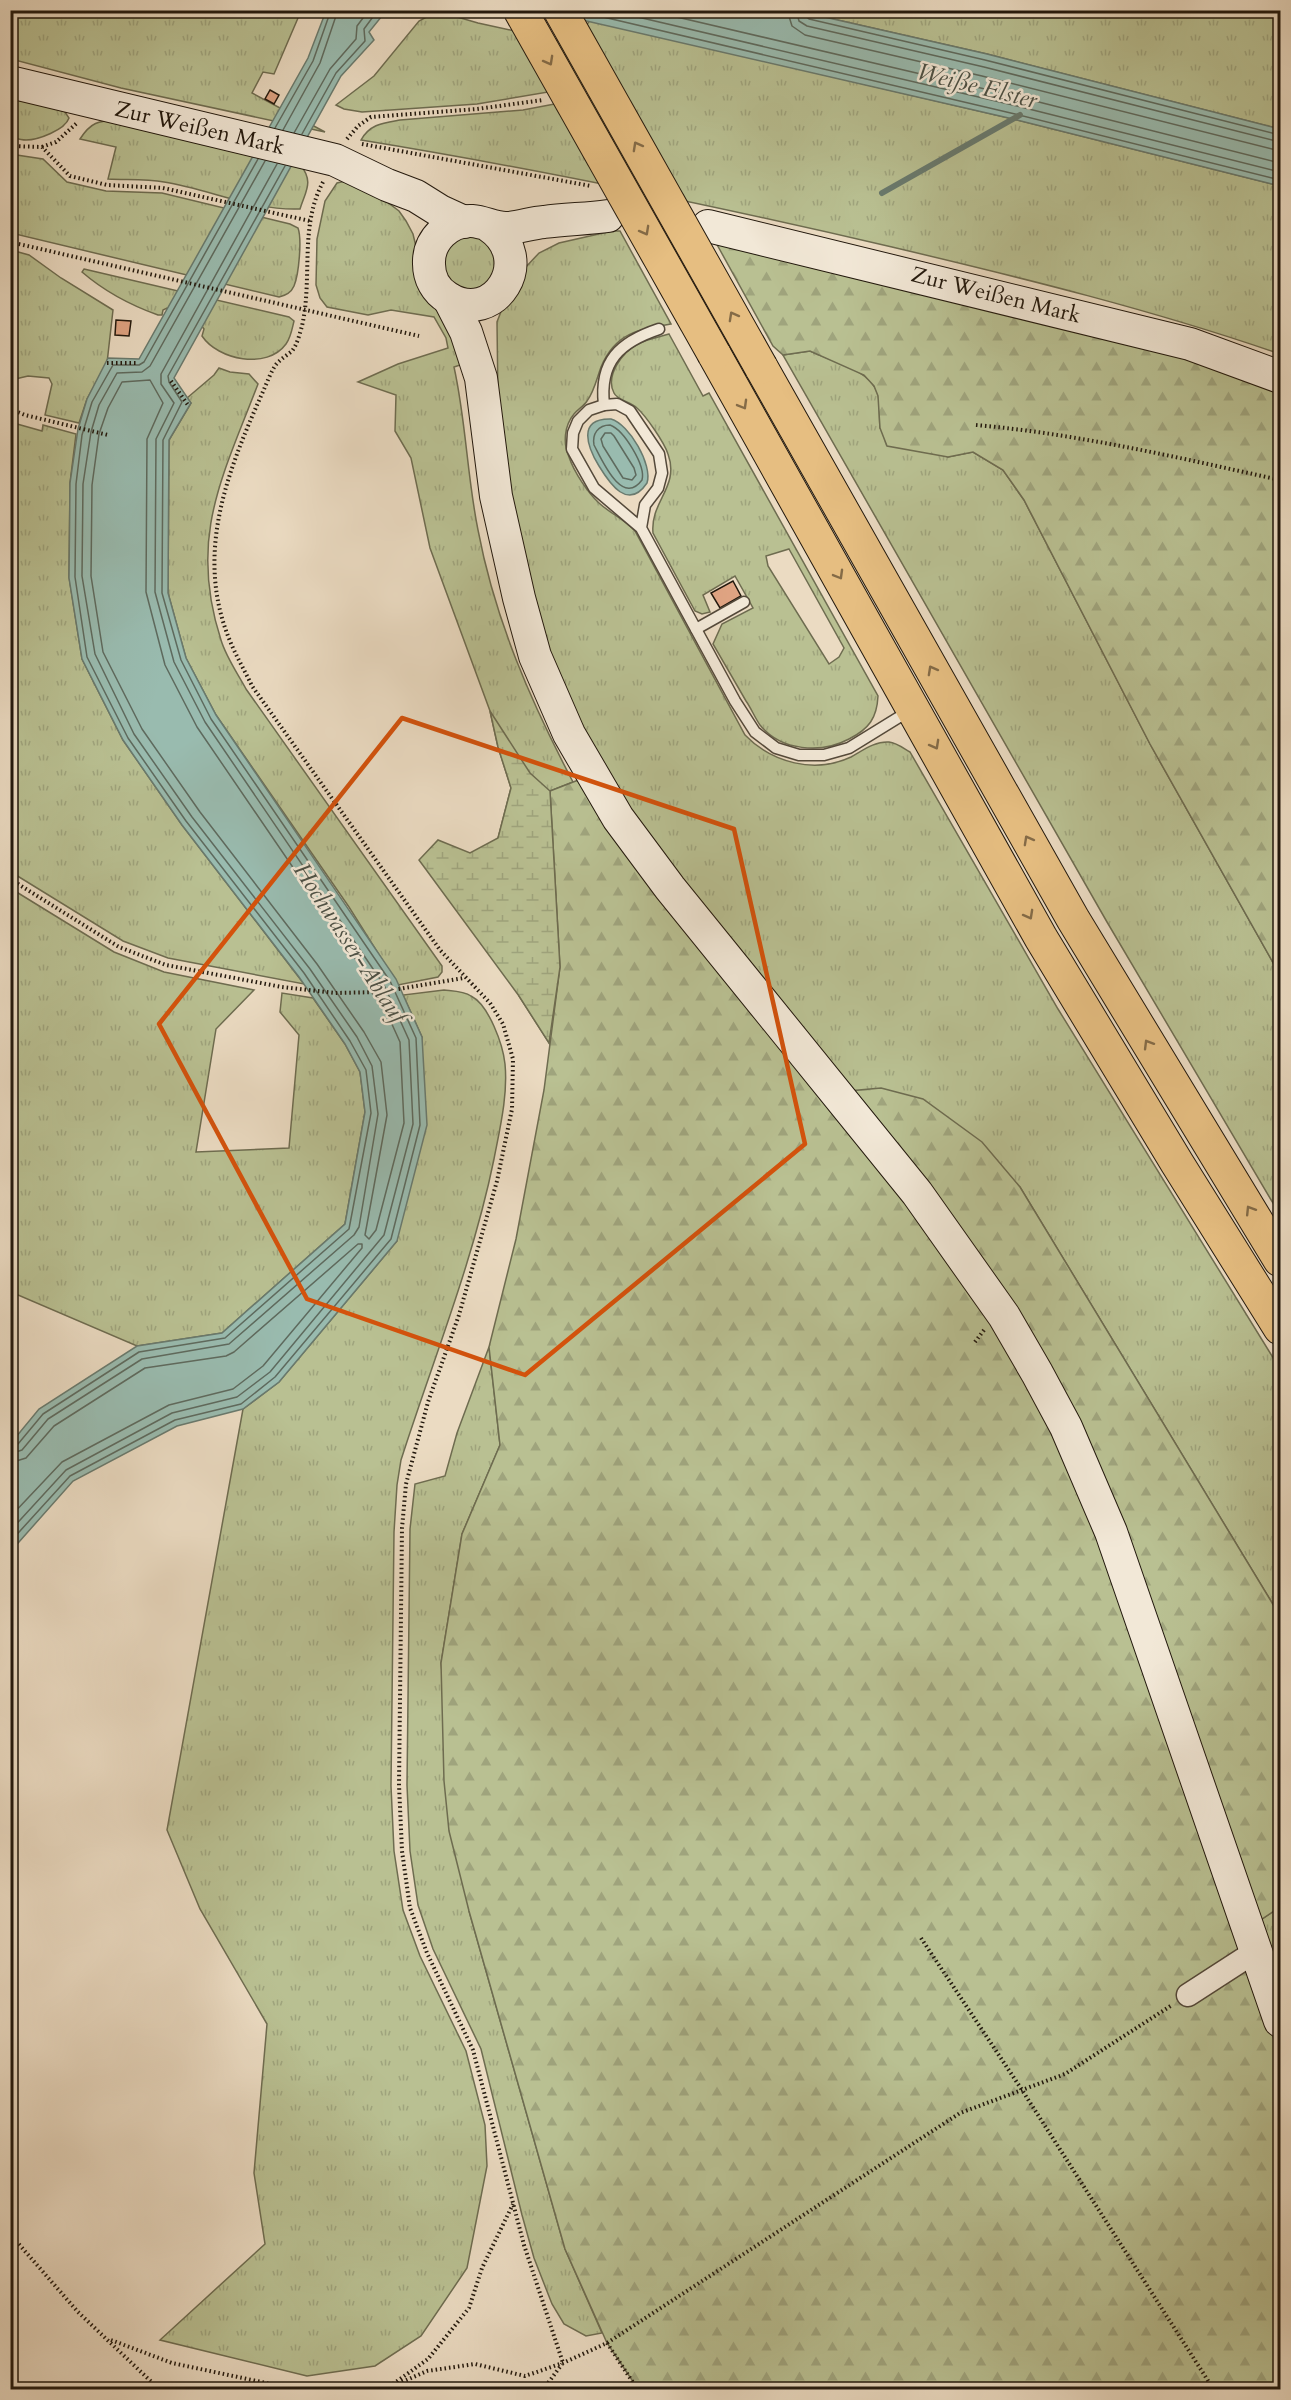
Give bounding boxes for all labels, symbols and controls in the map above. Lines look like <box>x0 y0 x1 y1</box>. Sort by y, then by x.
one-way arrow <box>542 55 553 66</box>
water label: Weiße Elster <box>914 55 1042 117</box>
street label: Zur Weißen Mark <box>112 94 288 162</box>
one-way arrow <box>633 142 644 152</box>
one-way arrow <box>638 225 649 236</box>
street label: Zur Weißen Mark <box>908 259 1084 331</box>
one-way arrow <box>728 312 740 322</box>
one-way arrow <box>736 399 747 409</box>
one-way arrow <box>832 569 843 579</box>
one-way arrow <box>928 666 939 676</box>
one-way arrow <box>928 739 939 749</box>
one-way arrow <box>1024 836 1035 846</box>
water label: Hochwasser-Ablauf <box>286 856 417 1034</box>
one-way arrow <box>1022 909 1033 920</box>
one-way arrow <box>1144 1040 1156 1050</box>
one-way arrow <box>1245 1206 1257 1216</box>

